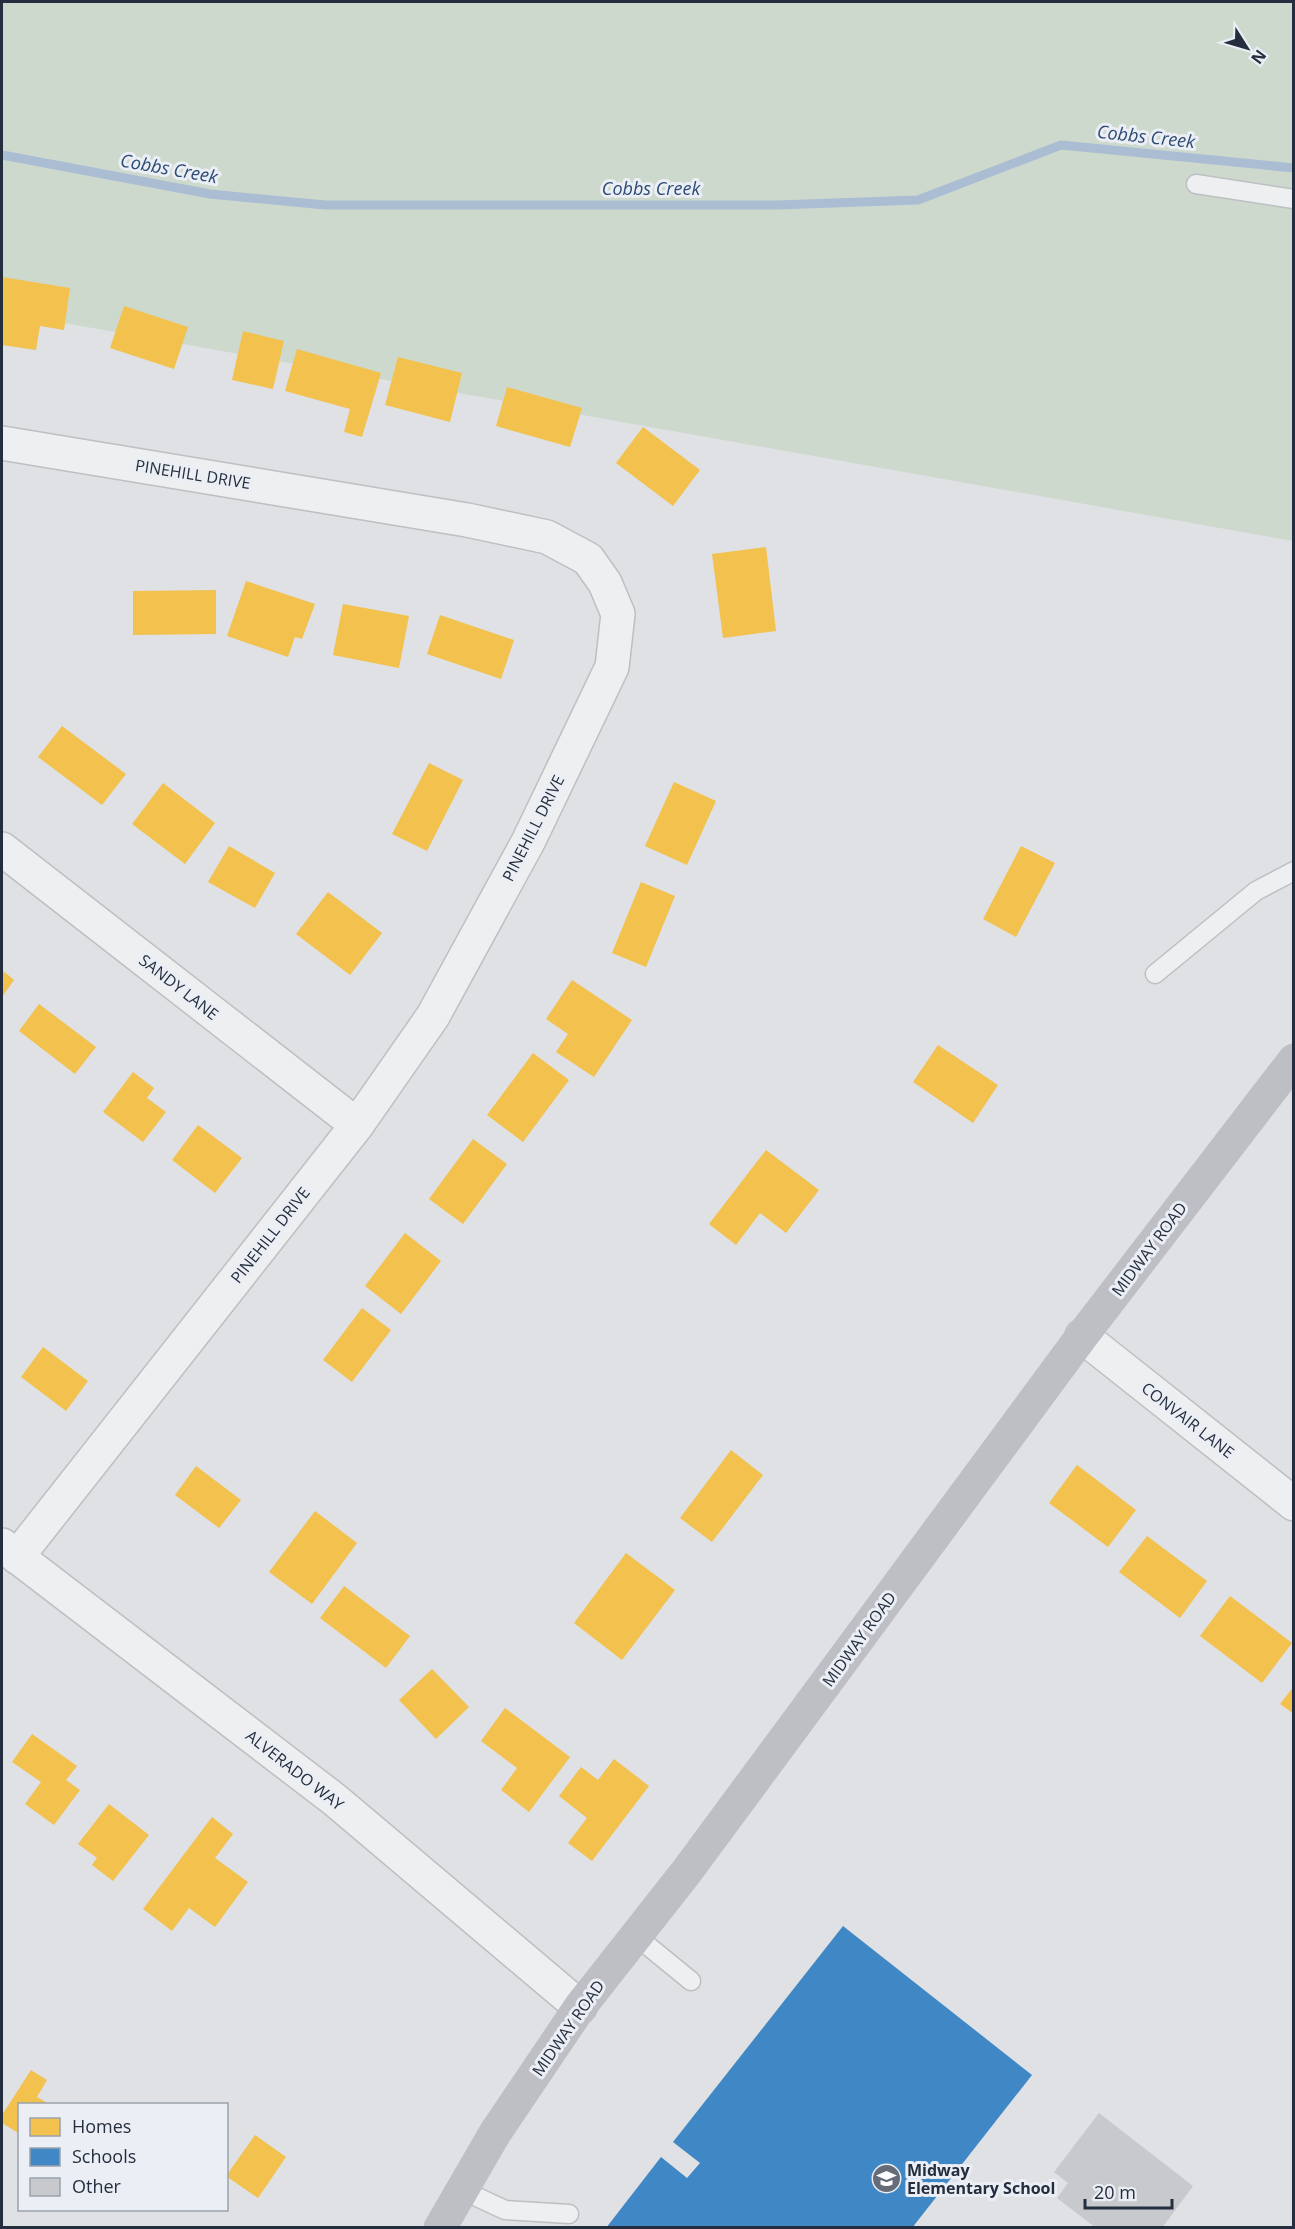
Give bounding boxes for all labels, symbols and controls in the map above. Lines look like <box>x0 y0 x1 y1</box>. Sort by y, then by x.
north arrow <box>1217 18 1277 78</box>
text: N <box>1246 45 1272 69</box>
water label: Cobbs Creek <box>1096 119 1197 153</box>
water label: Cobbs Creek <box>119 148 221 189</box>
water label: Cobbs Creek <box>602 176 701 200</box>
street label: PINEHILL DRIVE <box>134 454 252 494</box>
street label: PINEHILL DRIVE <box>497 771 569 885</box>
street label: SANDY LANE <box>135 949 223 1025</box>
street label: PINEHILL DRIVE <box>225 1182 315 1288</box>
street label: MIDWAY ROAD <box>1106 1197 1192 1301</box>
street label: CONVAIR LANE <box>1137 1377 1239 1463</box>
street label: MIDWAY ROAD <box>817 1587 901 1691</box>
street label: ALVERADO WAY <box>241 1725 349 1815</box>
street label: MIDWAY ROAD <box>527 1976 609 2080</box>
legend <box>18 2103 228 2211</box>
text: Homes <box>72 2114 131 2138</box>
text: Schools <box>72 2144 136 2168</box>
place label: Midway Elementary School <box>907 2159 1055 2199</box>
school or university icon: Midway Elementary School <box>870 2163 902 2195</box>
scale bar <box>1085 2172 1172 2210</box>
text: Other <box>72 2174 122 2198</box>
text: 20 m <box>1094 2180 1136 2204</box>

